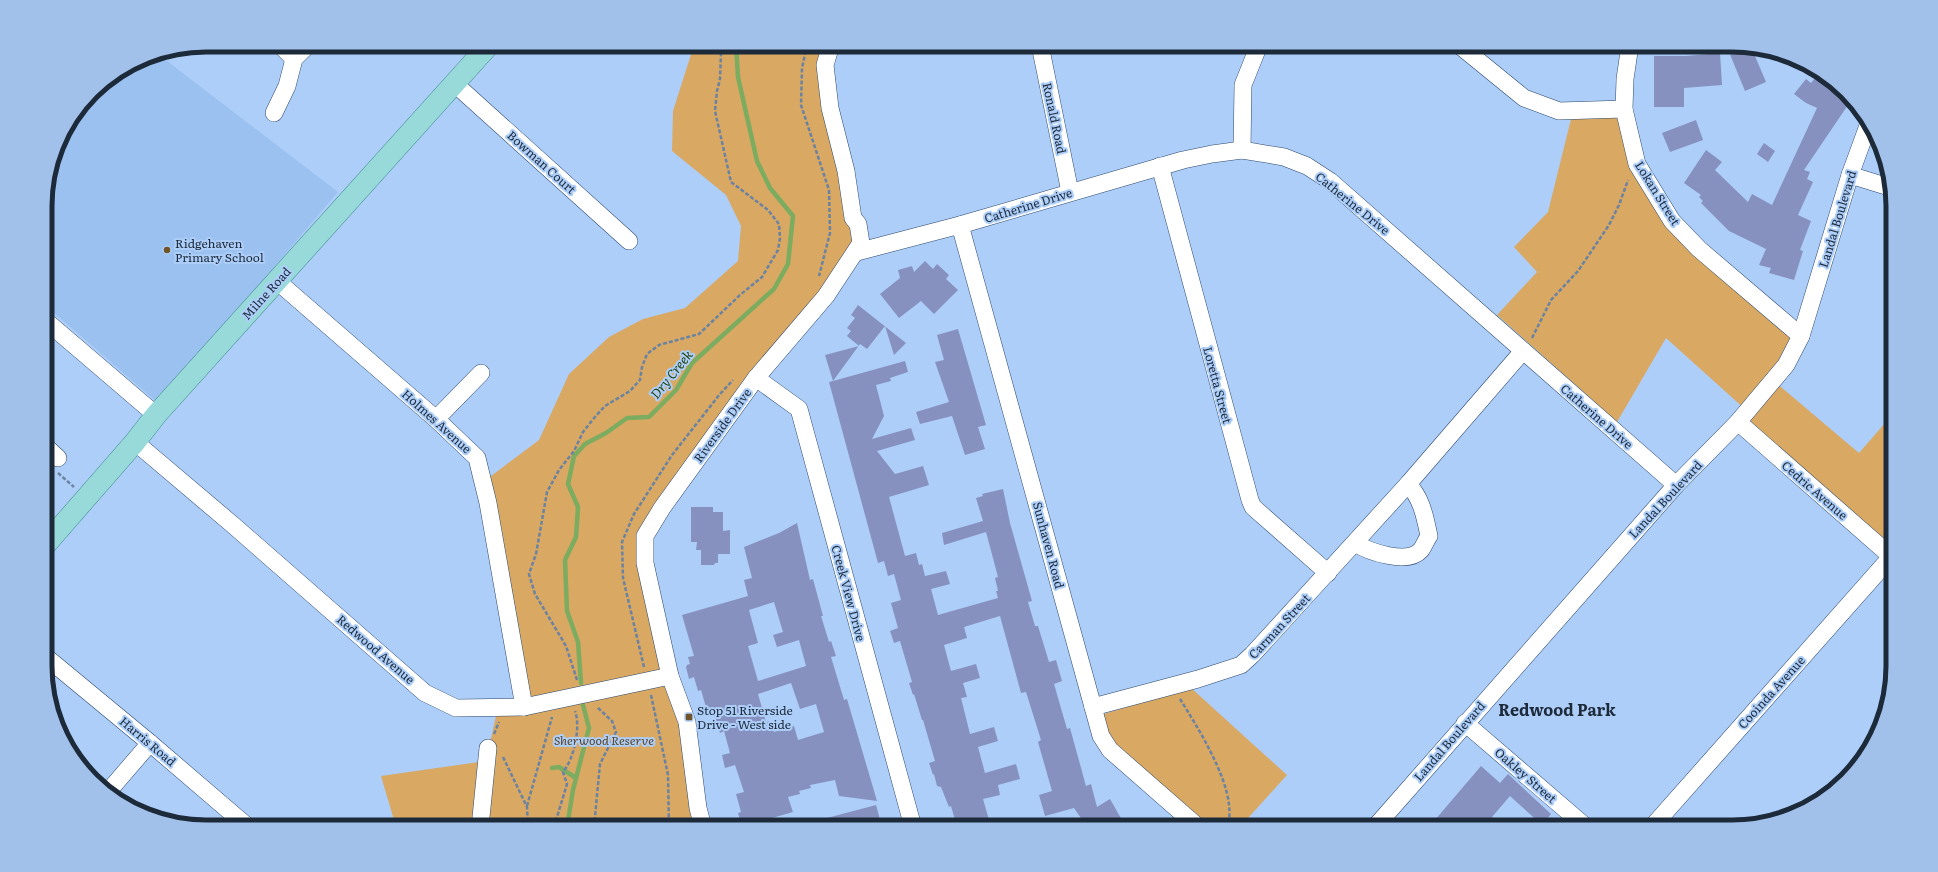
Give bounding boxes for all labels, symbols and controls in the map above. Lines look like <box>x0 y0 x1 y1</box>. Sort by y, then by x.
street label: Ronald Road <box>1039 81 1071 156</box>
street label: Bowman Court <box>504 126 580 198</box>
street label: Lokan Street <box>1631 157 1685 229</box>
street label: Catherine Drive <box>1312 167 1394 239</box>
street label: Landal Boulevard <box>1814 168 1861 270</box>
street label: Catherine Drive <box>982 183 1074 227</box>
place label: Ridgehaven Primary School <box>175 234 264 266</box>
marker: Ridgehaven Primary School <box>162 245 172 255</box>
street label: Milne Road <box>237 262 295 323</box>
water label: Dry Creek <box>645 345 697 402</box>
street label: Loretta Street <box>1199 345 1237 426</box>
street label: Catherine Drive <box>1557 379 1637 453</box>
street label: Riverside Drive <box>689 384 755 466</box>
street label: Holmes Avenue <box>398 385 476 457</box>
street label: Landal Boulevard <box>1624 456 1706 542</box>
street label: Cedric Avenue <box>1778 456 1852 524</box>
street label: Sunhaven Road <box>1029 500 1069 591</box>
street label: Creek View Drive <box>827 543 871 643</box>
street label: Carman Street <box>1244 589 1314 662</box>
street label: Redwood Avenue <box>333 610 419 688</box>
street label: Cooinda Avenue <box>1733 652 1809 732</box>
street label: Landal Boulevard <box>1409 697 1489 785</box>
district label: Redwood Park <box>1498 697 1616 721</box>
place label: Stop 51 Riverside Drive - West side <box>697 701 793 733</box>
street label: Harris Road <box>116 712 181 770</box>
marker: Stop 51 Riverside Drive - West side <box>684 712 694 722</box>
park label: Sherwood Reserve <box>554 731 654 749</box>
street label: Oakley Street <box>1491 743 1561 807</box>

